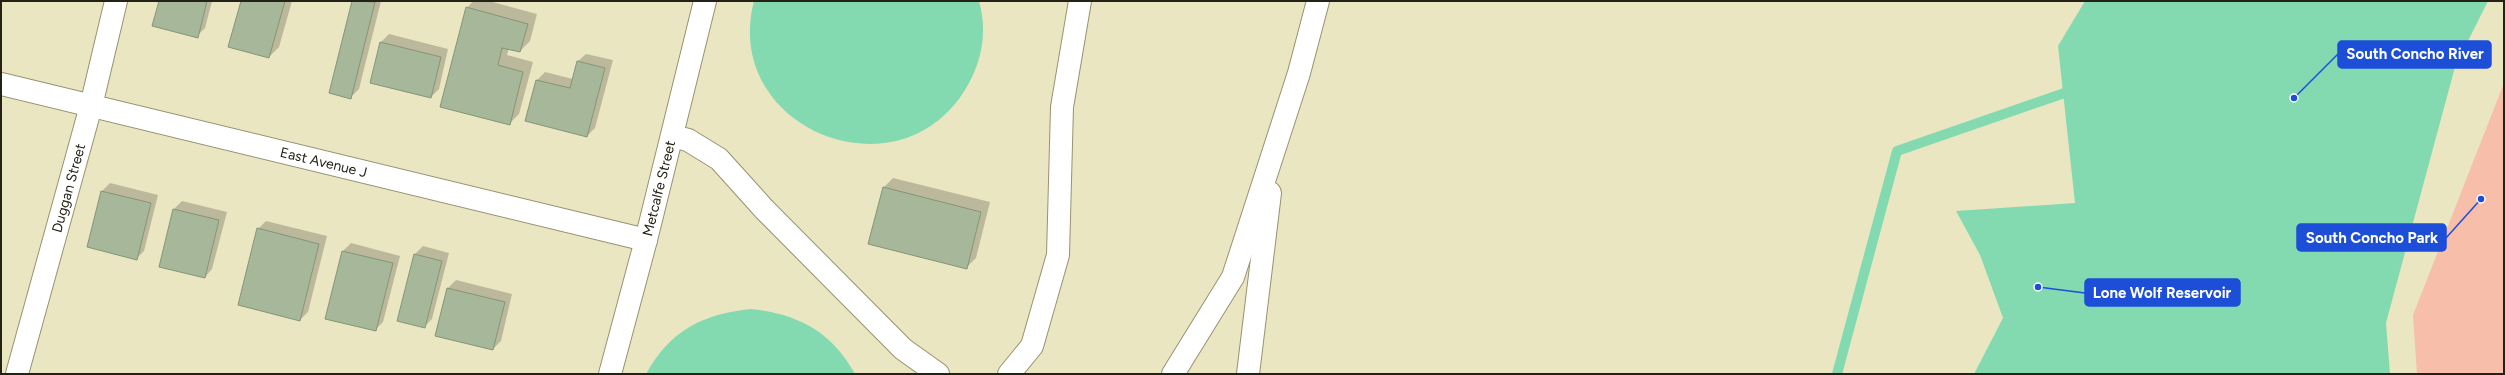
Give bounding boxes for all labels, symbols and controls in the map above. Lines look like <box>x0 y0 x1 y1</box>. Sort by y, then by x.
callout: South Concho River <box>2338 41 2491 68</box>
text: South Concho River <box>2346 45 2484 63</box>
street label: Metcalfe Street <box>639 139 679 238</box>
street label: Duggan Street <box>48 142 89 234</box>
street label: East Avenue J <box>279 143 369 181</box>
callout: South Concho Park <box>2297 224 2446 251</box>
text: South Concho Park <box>2306 229 2438 247</box>
callout: Lone Wolf Reservoir <box>2085 279 2240 306</box>
text: Lone Wolf Reservoir <box>2093 284 2232 302</box>

